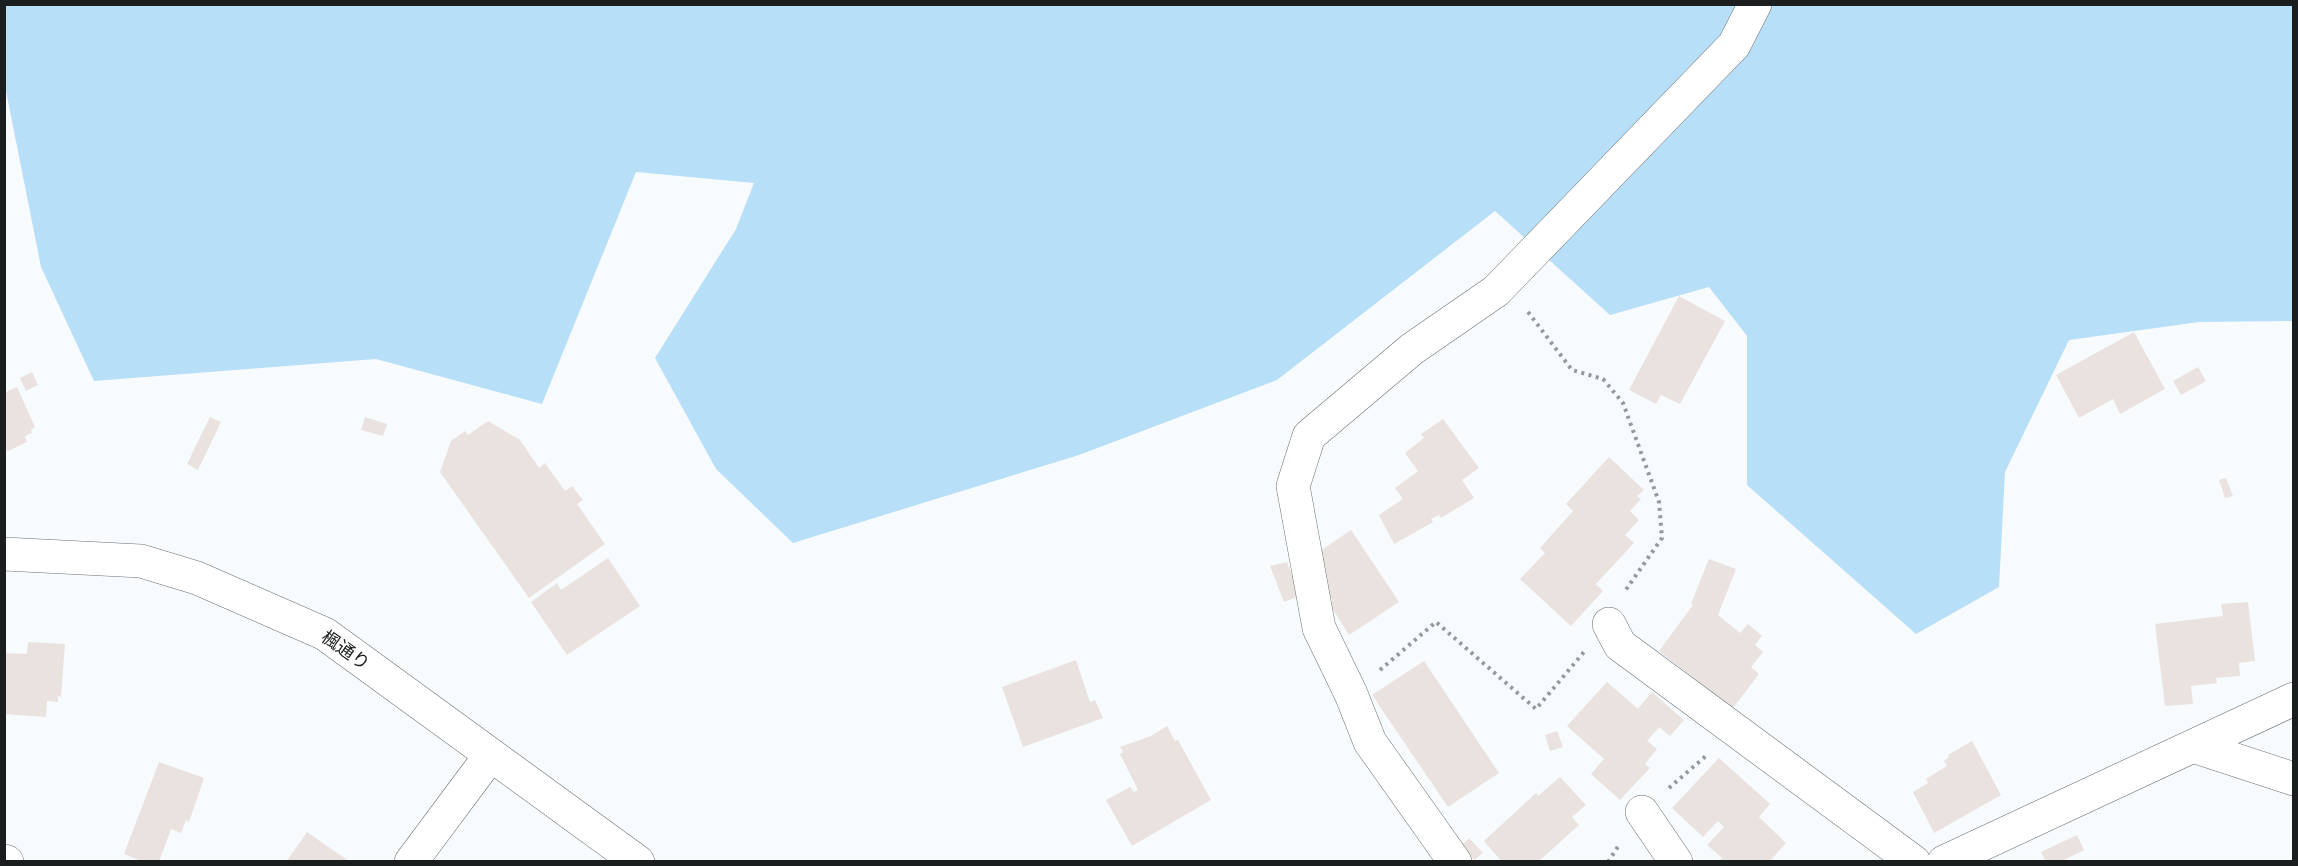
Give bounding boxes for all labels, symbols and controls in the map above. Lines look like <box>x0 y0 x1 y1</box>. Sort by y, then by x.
street label: 楓通り <box>317 627 373 675</box>

